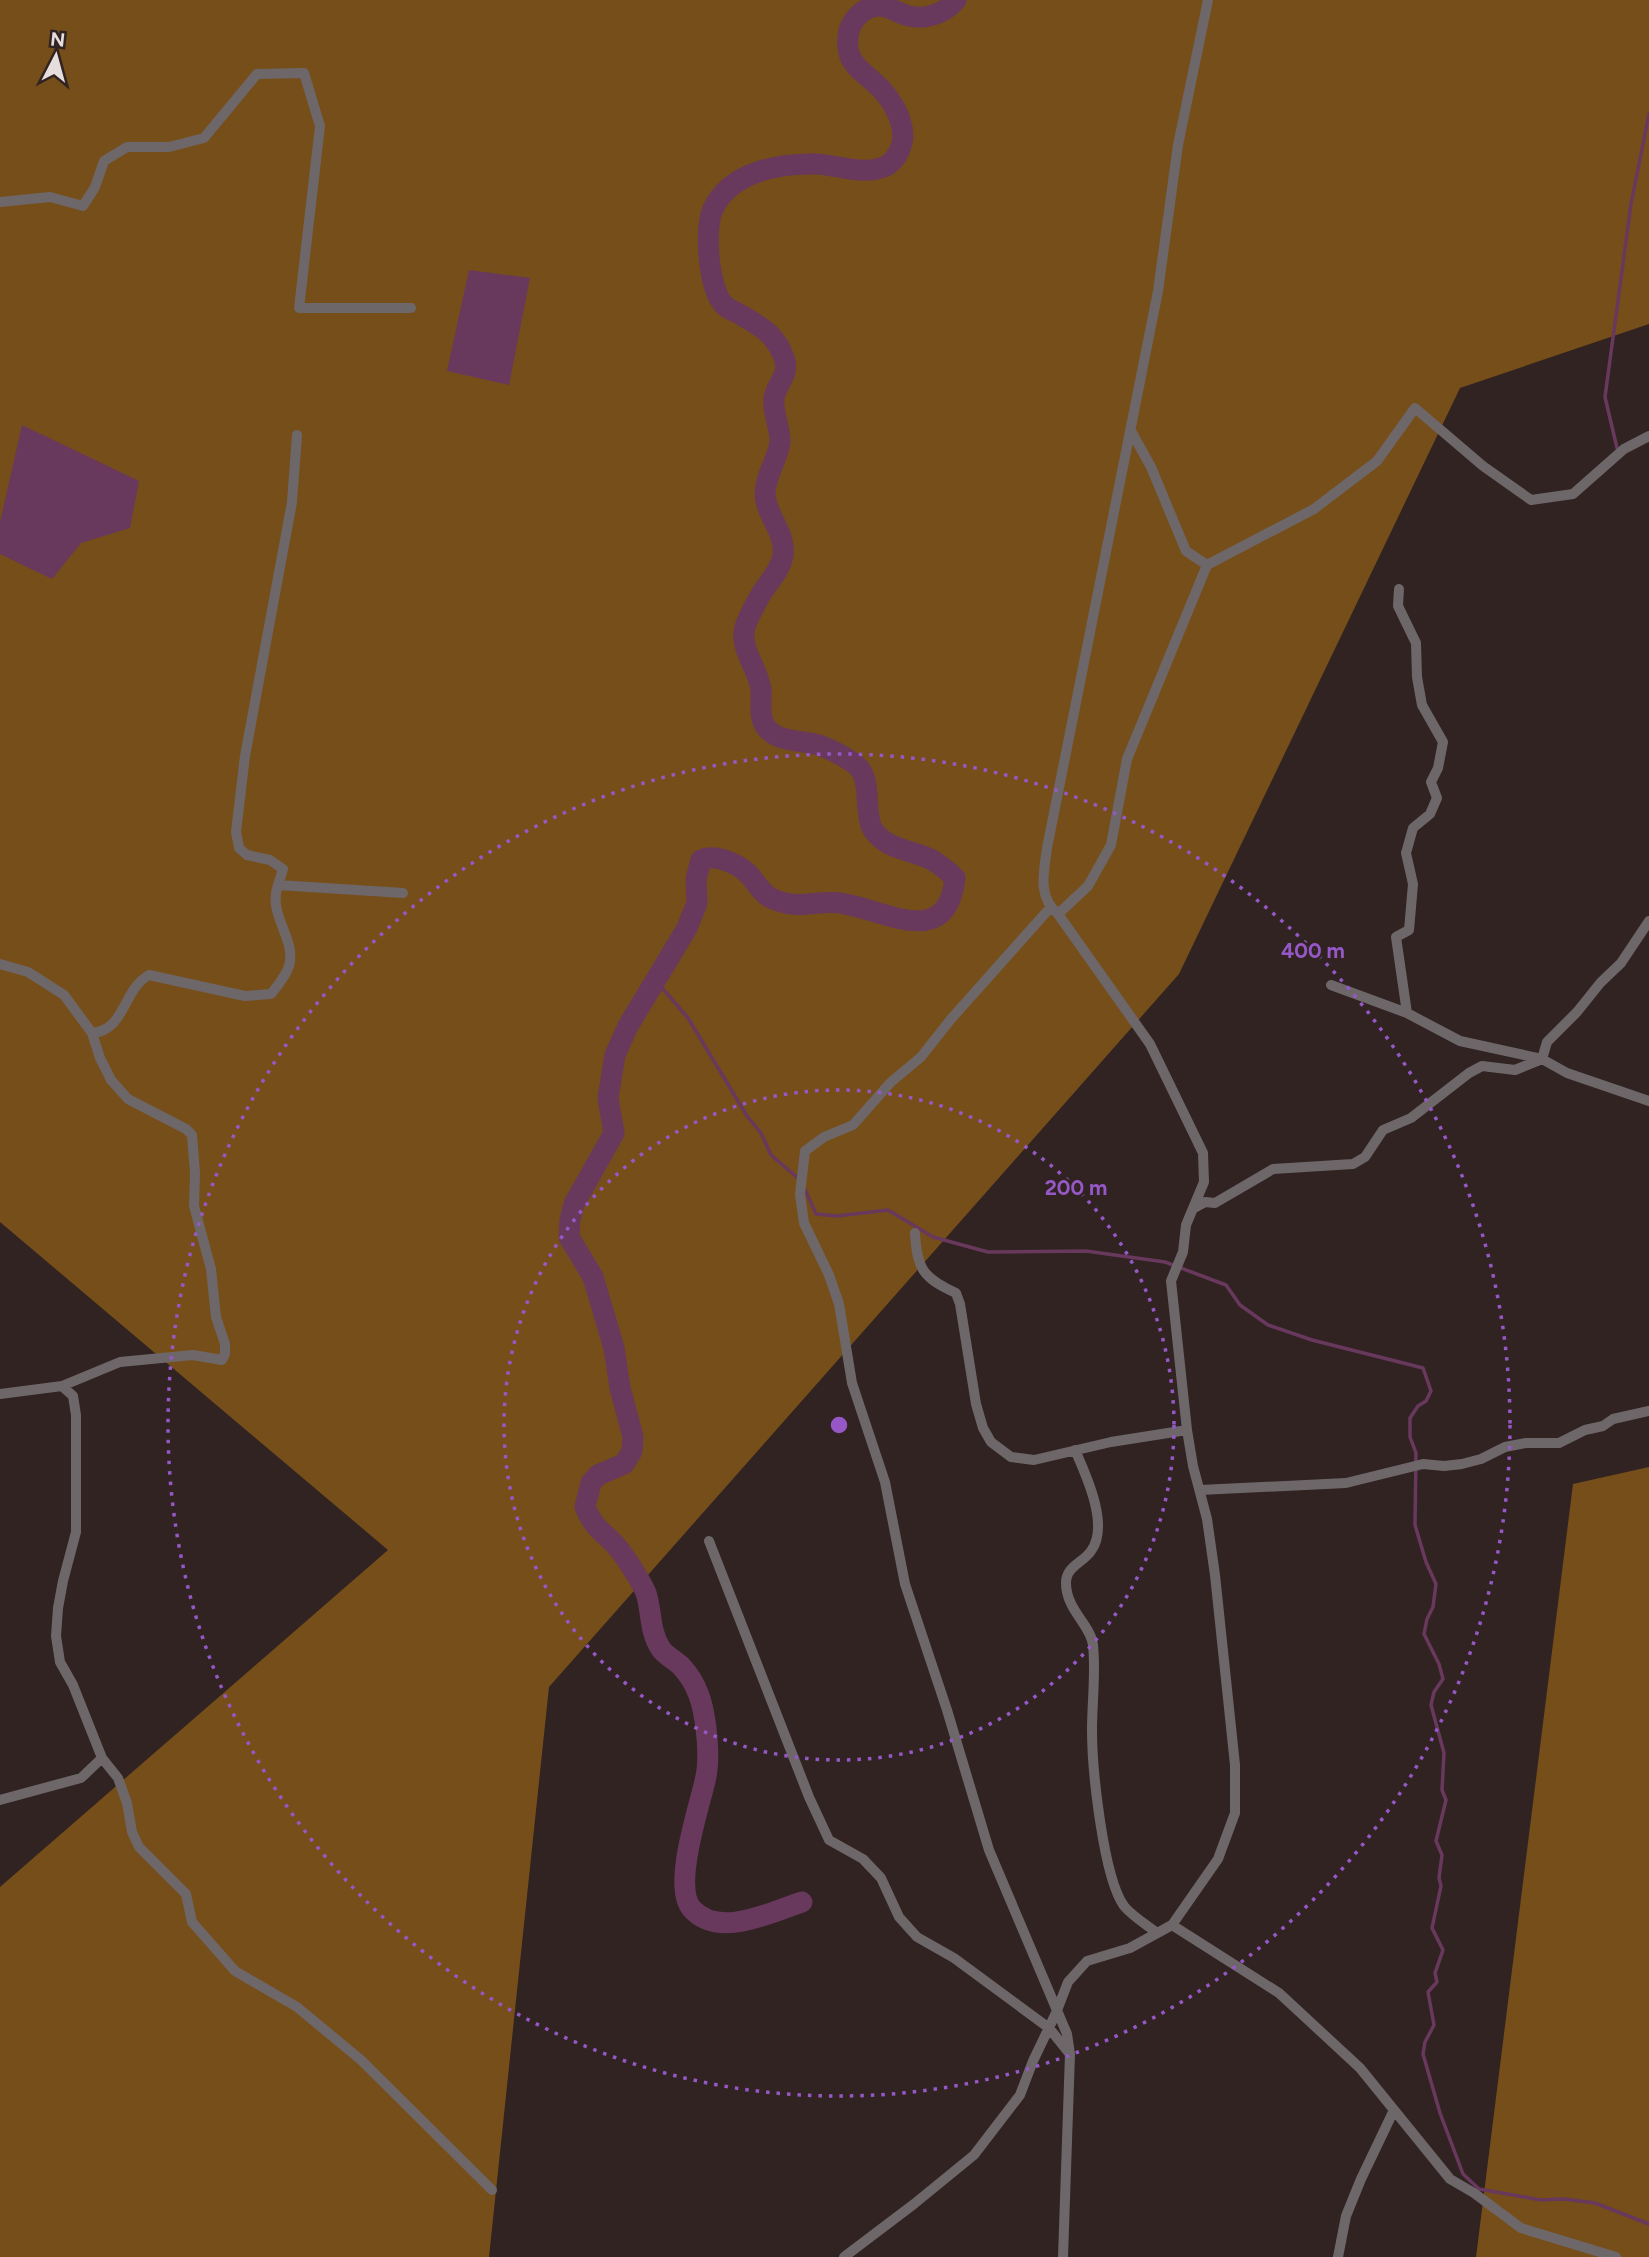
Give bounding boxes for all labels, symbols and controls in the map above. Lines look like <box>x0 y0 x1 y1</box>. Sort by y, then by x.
north arrow <box>21 21 91 91</box>
text: N <box>49 27 66 52</box>
text: 400 m <box>1281 938 1345 963</box>
text: 200 m <box>1045 1175 1107 1200</box>
centre of rings <box>827 1413 851 1437</box>

